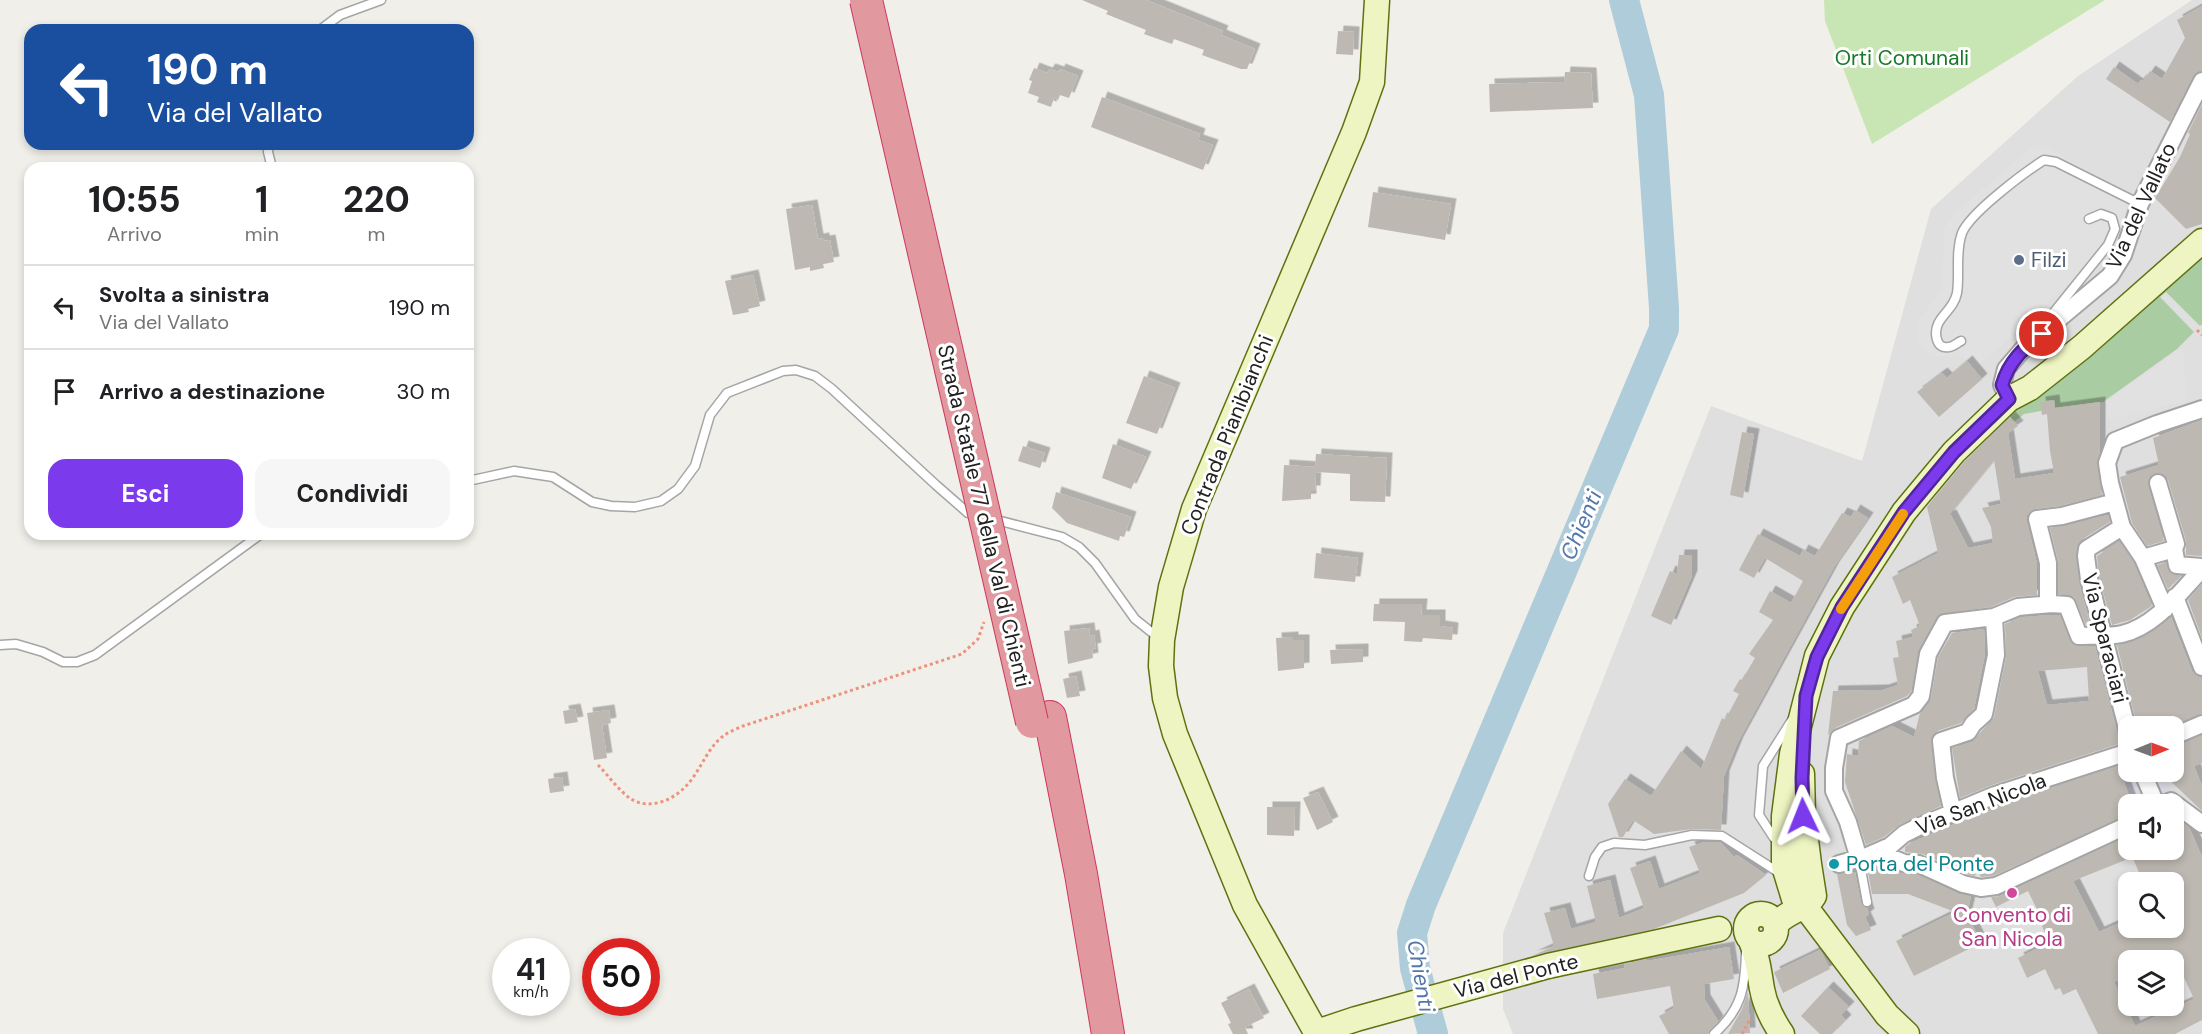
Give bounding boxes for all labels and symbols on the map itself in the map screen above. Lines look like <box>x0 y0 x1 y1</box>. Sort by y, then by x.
park label: Orti Comunali <box>1835 44 1969 72</box>
street label: Via del Vallato <box>2099 138 2183 274</box>
place label: Filzi <box>2031 246 2067 274</box>
marker: Filzi <box>2012 253 2026 267</box>
pin <box>2016 308 2067 359</box>
street label: Contrada Pianibianchi <box>1174 331 1280 539</box>
street label: Strada Statale 77 della Val di Chienti <box>931 342 1037 690</box>
water label: Chienti <box>1553 485 1609 564</box>
street label: Via Sparaciari <box>2075 570 2135 706</box>
north arrow <box>2118 716 2184 782</box>
street label: Via San Nicola <box>1912 766 2050 842</box>
position arrow <box>1771 784 1835 848</box>
place label: Porta del Ponte <box>1846 850 1994 878</box>
marker: Porta del Ponte <box>1827 857 1841 871</box>
marker: Convento di San Nicola <box>2005 886 2019 900</box>
place label: Convento di San Nicola <box>1953 901 2071 953</box>
speed limit sign: 50 <box>582 938 660 1016</box>
water label: Chienti <box>1400 938 1442 1015</box>
street label: Via del Ponte <box>1451 947 1581 1005</box>

